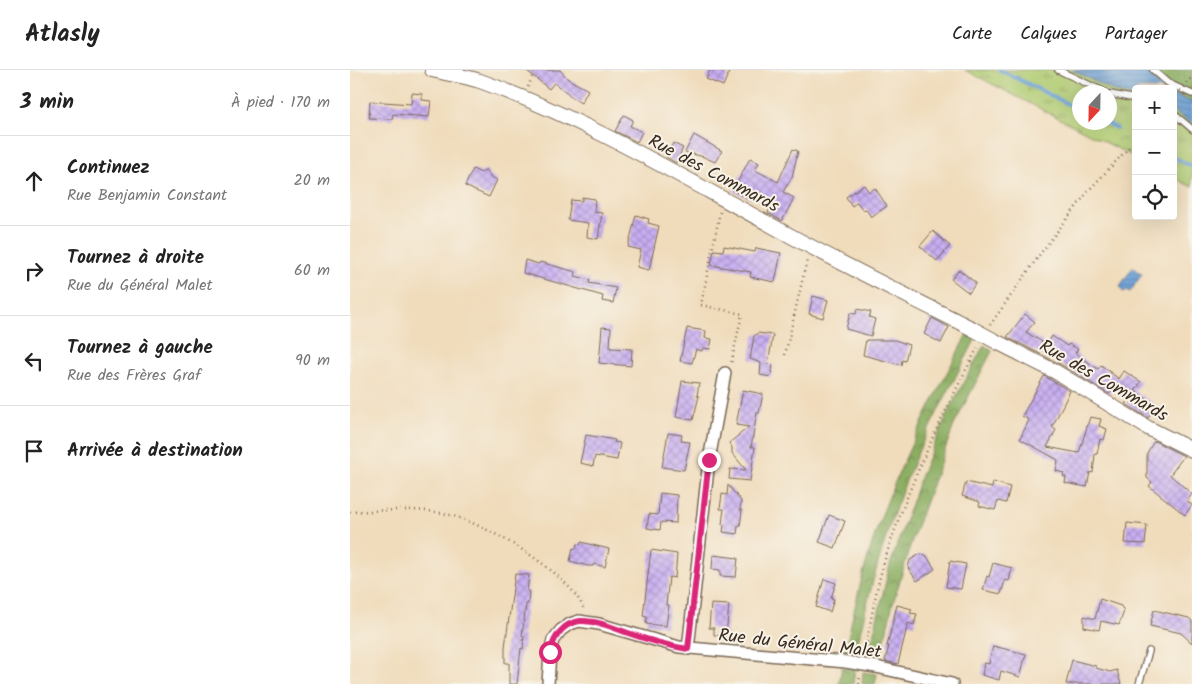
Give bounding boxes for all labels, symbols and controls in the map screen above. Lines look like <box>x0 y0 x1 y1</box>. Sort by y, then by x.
text: Atlasly <box>25 15 100 54</box>
text: Carte <box>952 20 992 49</box>
text: Calques <box>1020 20 1077 49</box>
text: Partager <box>1105 20 1167 49</box>
north arrow <box>1072 85 1117 130</box>
map controls <box>1132 85 1177 220</box>
button: + <box>1132 85 1177 130</box>
text: 3 min <box>20 86 74 119</box>
text: À pied · 170 m <box>231 90 330 115</box>
street label: Rue des Commards <box>642 127 784 221</box>
button: − <box>1132 130 1177 175</box>
text: Continuez <box>67 153 150 183</box>
icon: ahead <box>20 167 48 195</box>
text: 20 m <box>294 168 330 193</box>
button: locate <box>1132 175 1177 220</box>
text: Rue Benjamin Constant <box>67 183 227 208</box>
text: Tournez à droite <box>67 243 204 273</box>
icon: right <box>20 257 48 285</box>
text: 60 m <box>294 258 330 283</box>
text: Rue du Général Malet <box>67 273 213 298</box>
street label: Rue des Commards <box>1033 332 1174 430</box>
text: Tournez à gauche <box>67 333 213 363</box>
icon: left <box>20 347 48 375</box>
text: 90 m <box>295 348 330 373</box>
text: Rue des Frères Graf <box>67 363 201 388</box>
text: Arrivée à destination <box>67 436 243 466</box>
icon: arrive <box>20 437 48 465</box>
route end <box>698 449 721 472</box>
street label: Rue du Général Malet <box>717 622 884 668</box>
route start <box>539 641 562 664</box>

